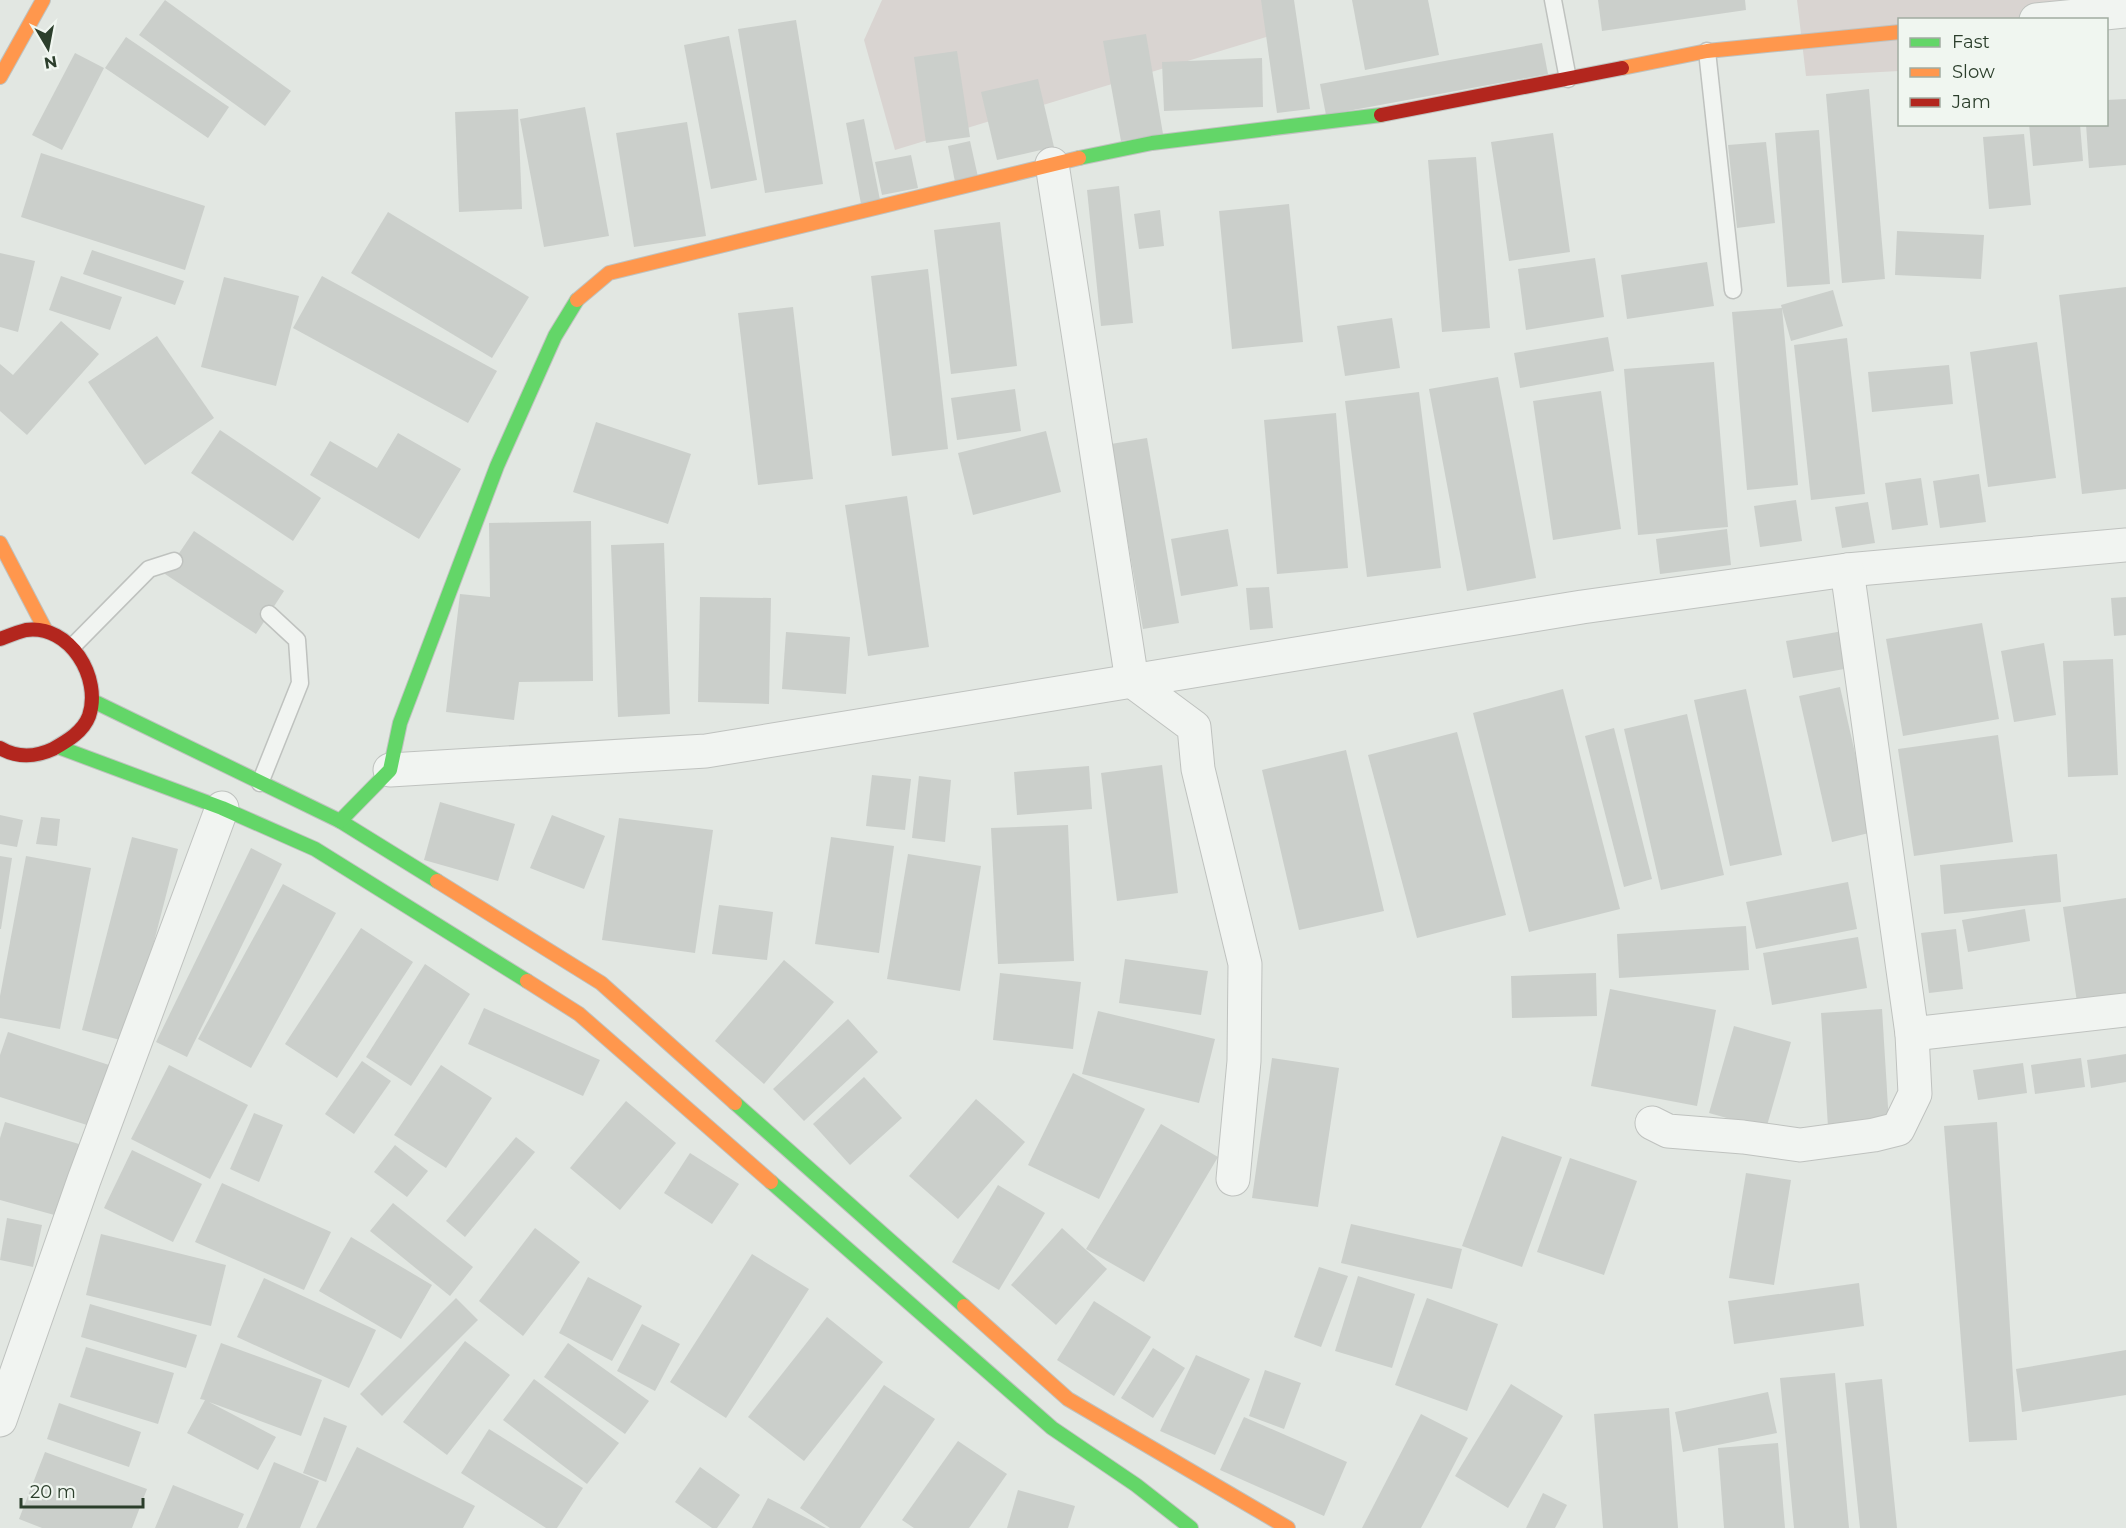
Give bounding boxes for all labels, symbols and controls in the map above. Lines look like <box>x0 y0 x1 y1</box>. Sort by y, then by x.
north arrow <box>18 18 78 78</box>
legend <box>1898 18 2108 126</box>
text: Fast <box>1952 31 1990 53</box>
text: N <box>42 52 59 73</box>
text: Slow <box>1952 61 1995 83</box>
text: Jam <box>1951 91 1991 113</box>
scale bar <box>21 1471 142 1509</box>
text: 20 m <box>30 1481 76 1503</box>

